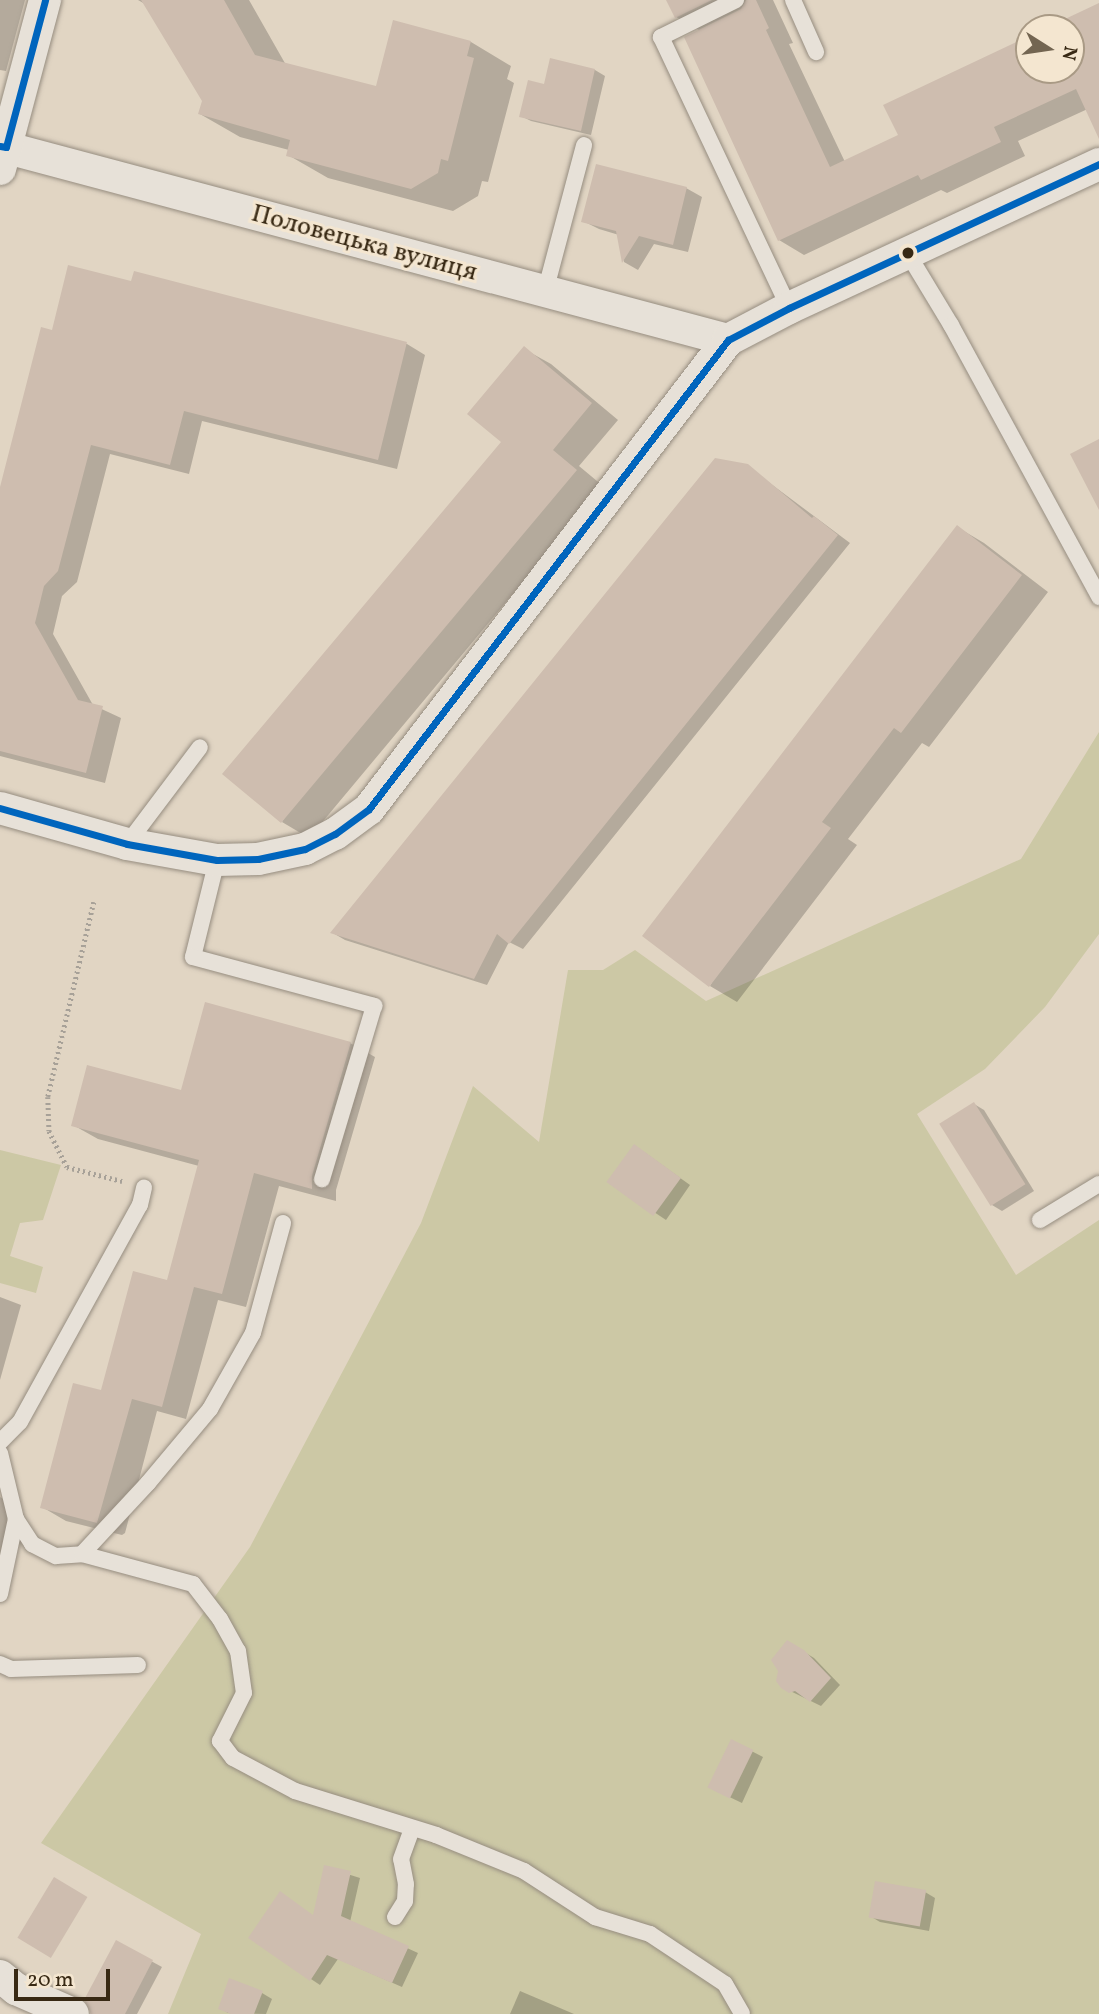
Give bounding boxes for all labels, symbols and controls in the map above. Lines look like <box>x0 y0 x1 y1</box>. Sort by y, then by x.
north arrow <box>1015 14 1085 84</box>
text: N <box>1054 43 1083 62</box>
street label: Половецька вулиця <box>248 199 480 289</box>
unlabelled marker <box>901 246 915 260</box>
scale bar <box>18 1954 114 1998</box>
text: 20 m <box>27 1966 73 1995</box>

